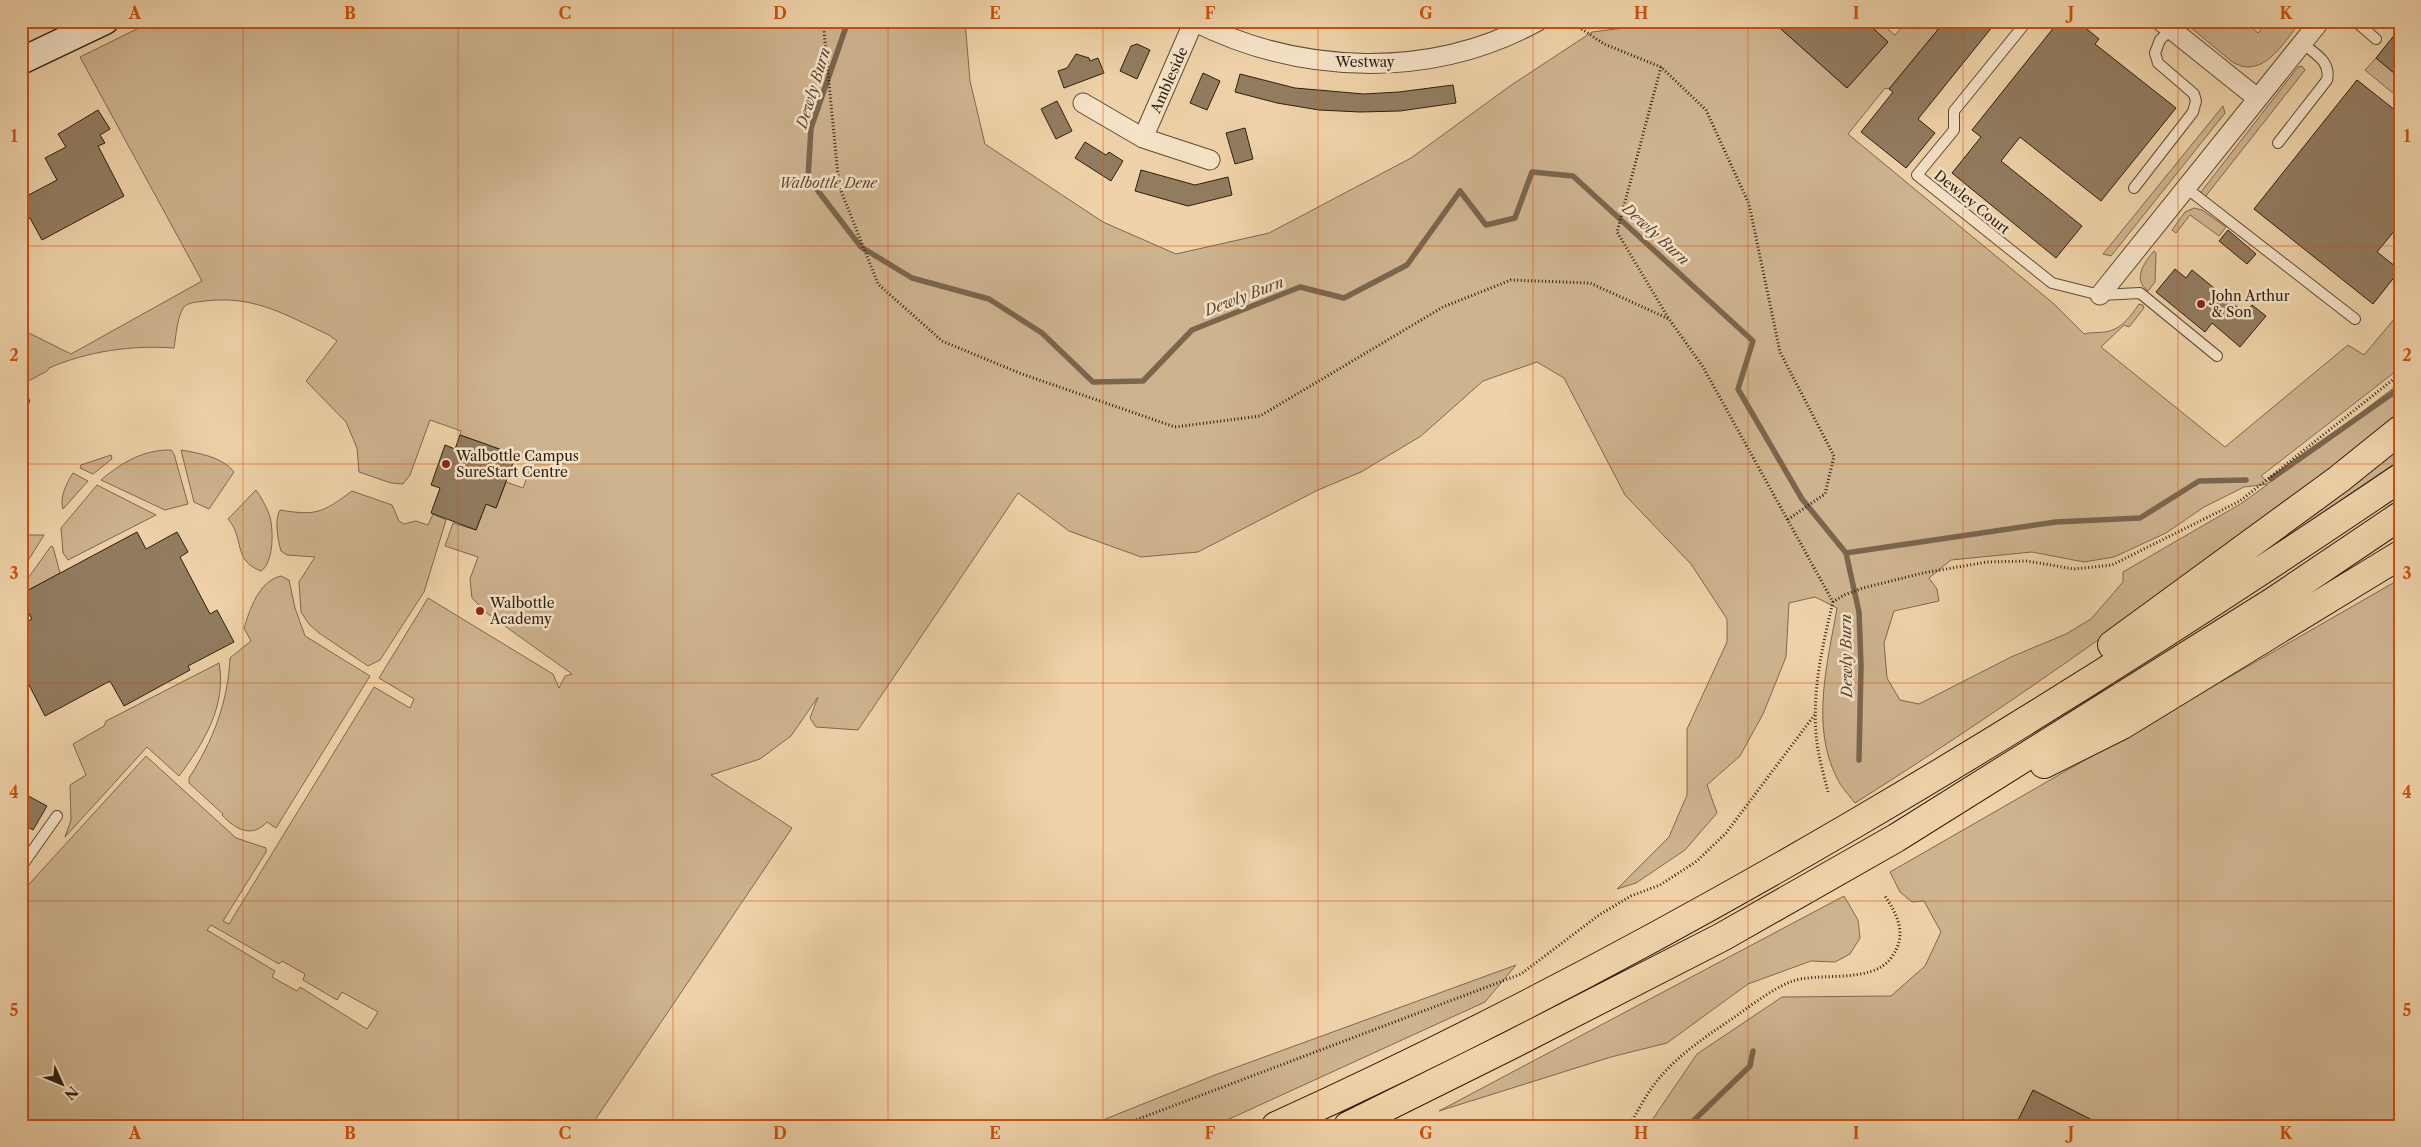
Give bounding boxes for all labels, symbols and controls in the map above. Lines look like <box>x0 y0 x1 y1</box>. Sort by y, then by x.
text: A <box>128 3 142 23</box>
text: B <box>344 3 356 23</box>
text: C <box>559 3 571 23</box>
text: D <box>773 3 787 23</box>
text: E <box>989 3 1001 23</box>
text: F <box>1205 3 1216 23</box>
text: G <box>1419 3 1433 23</box>
text: H <box>1634 3 1648 23</box>
text: I <box>1853 3 1860 23</box>
text: J <box>2065 3 2074 23</box>
text: K <box>2280 3 2294 23</box>
street label: Ambleside <box>1146 44 1192 117</box>
water label: Dewly Burn <box>791 45 834 132</box>
street label: Westway <box>1335 53 1395 71</box>
text: 1 <box>10 126 18 146</box>
text: 1 <box>2403 126 2411 146</box>
street label: Dewley Court <box>1931 166 2014 238</box>
park label: Walbottle Dene <box>779 174 878 192</box>
water label: Dewly Burn <box>1618 198 1693 269</box>
water label: Dewly Burn <box>1201 272 1286 320</box>
place label: John Arthur & Son <box>2209 287 2290 321</box>
marker: John Arthur & Son <box>2195 298 2207 310</box>
text: 2 <box>9 345 19 365</box>
text: 2 <box>2402 345 2412 365</box>
place label: Walbottle Campus SureStart Centre <box>455 447 579 481</box>
marker: Walbottle Campus SureStart Centre <box>440 458 452 470</box>
text: 3 <box>9 563 19 583</box>
text: 3 <box>2402 563 2412 583</box>
place label: Walbottle Academy <box>489 594 555 628</box>
marker: Walbottle Academy <box>474 605 486 617</box>
water label: Dewly Burn <box>1836 614 1856 699</box>
text: 4 <box>9 782 19 802</box>
text: 4 <box>2402 782 2412 802</box>
text: 5 <box>10 1000 19 1020</box>
text: 5 <box>2403 1000 2412 1020</box>
north arrow <box>38 1060 88 1110</box>
text: N <box>61 1082 82 1104</box>
text: A <box>128 1123 142 1143</box>
text: B <box>344 1123 356 1143</box>
text: C <box>559 1123 571 1143</box>
text: D <box>773 1123 787 1143</box>
text: E <box>989 1123 1001 1143</box>
text: F <box>1205 1123 1216 1143</box>
text: G <box>1419 1123 1433 1143</box>
text: H <box>1634 1123 1648 1143</box>
text: I <box>1853 1123 1860 1143</box>
text: J <box>2065 1123 2074 1143</box>
text: K <box>2280 1123 2294 1143</box>

